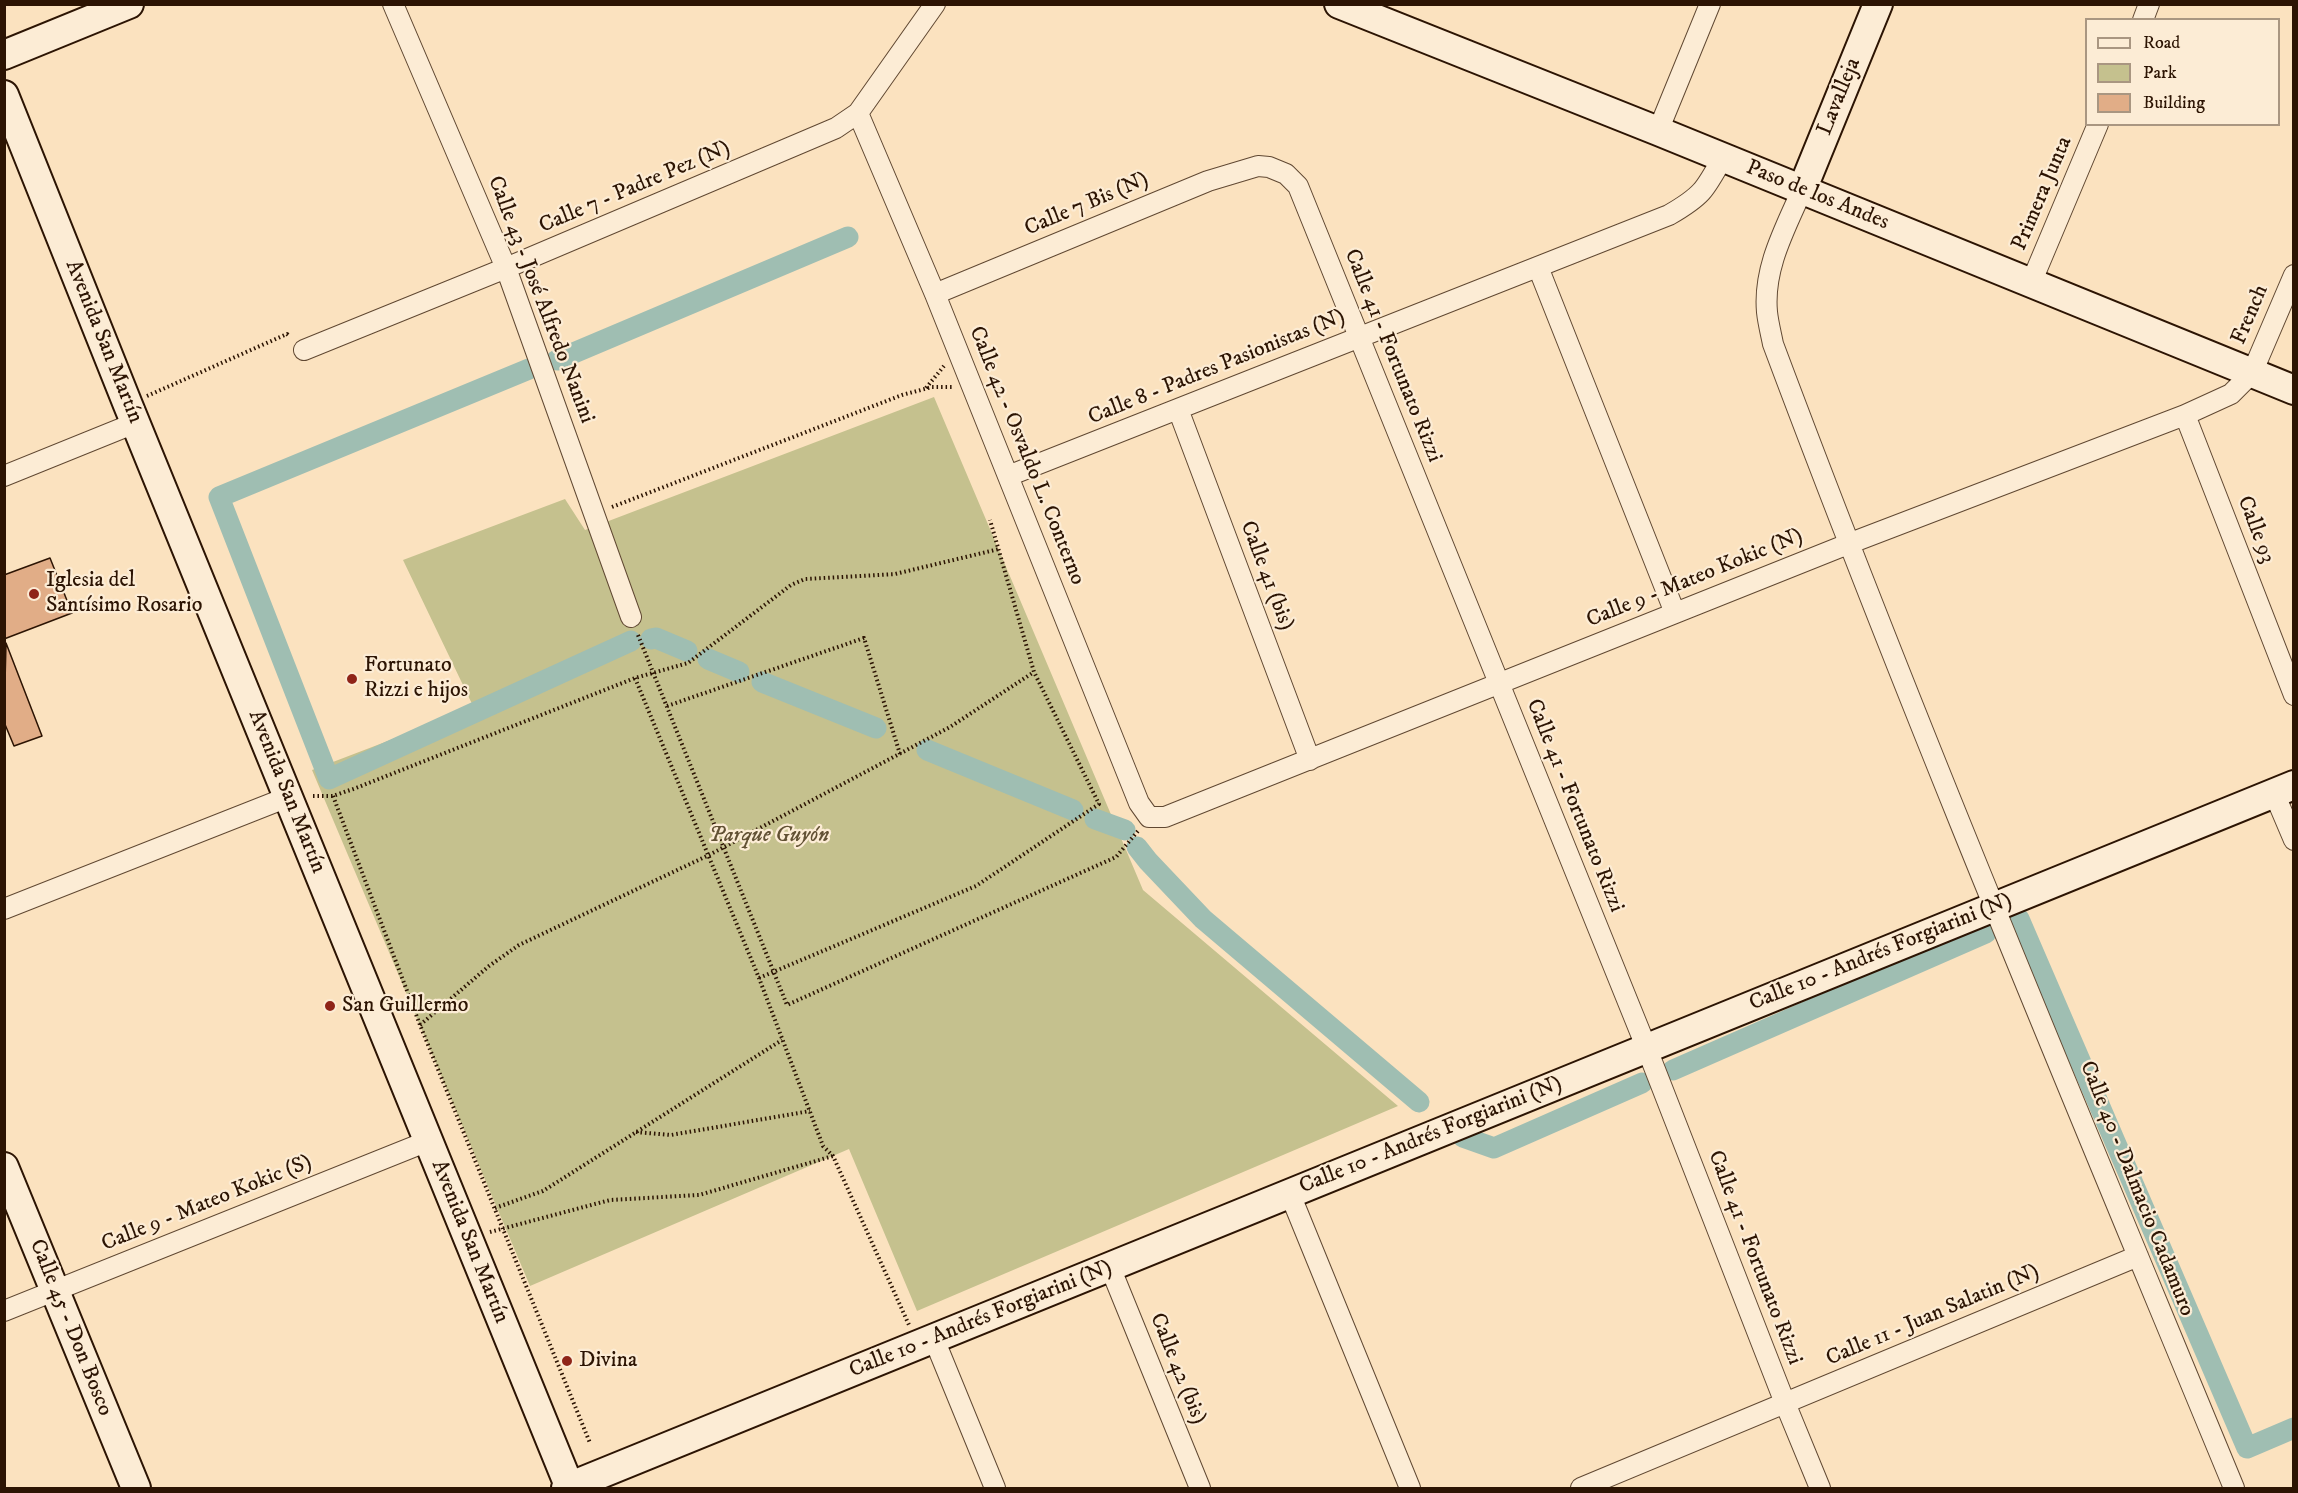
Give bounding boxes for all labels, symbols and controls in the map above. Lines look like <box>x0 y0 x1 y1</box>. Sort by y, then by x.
legend <box>2085 18 2280 126</box>
text: Road <box>2143 32 2180 54</box>
street label: Lavalleja <box>1813 54 1867 140</box>
text: Park <box>2143 62 2177 84</box>
text: Building <box>2143 92 2205 114</box>
street label: Primera Junta <box>2007 133 2079 255</box>
street label: Calle 7 - Padre Pez (N) <box>536 136 734 240</box>
street label: Paso de los Andes <box>1742 155 1892 237</box>
street label: Calle 7 Bis (N) <box>1021 167 1153 243</box>
street label: Calle 43 - José Alfredo Nanini <box>481 173 599 427</box>
street label: Calle 41 - Fortunato Rizzi <box>1337 246 1447 466</box>
street label: Avenida San Martín <box>58 257 148 427</box>
street label: French <box>2227 281 2275 349</box>
street label: Calle 8 - Padres Pasionistas (N) <box>1085 304 1349 432</box>
street label: Calle 42 - Osvaldo L. Conterno <box>962 323 1090 589</box>
street label: Calle 93 <box>2230 493 2280 567</box>
street label: Calle 41 (bis) <box>1233 518 1299 634</box>
street label: Calle 9 - Mateo Kokic (N) <box>1583 524 1807 634</box>
place label: Iglesia del Santísimo Rosario <box>46 568 202 620</box>
marker: Iglesia del Santísimo Rosario <box>27 587 41 601</box>
place label: Fortunato Rizzi e hijos <box>364 653 468 704</box>
marker: Fortunato Rizzi e hijos <box>345 672 359 686</box>
street label: Calle 41 - Fortunato Rizzi <box>1519 696 1629 916</box>
street label: Avenida San Martín <box>241 707 331 877</box>
park label: Parque Guyón <box>709 823 829 849</box>
street label: Calle 10 - Andrés Forgiarini (N) <box>1746 888 2016 1018</box>
place label: San Guillermo <box>342 993 468 1019</box>
marker: San Guillermo <box>323 999 337 1013</box>
street label: Calle 40 - Dalmacio Cadamuro <box>2073 1058 2199 1320</box>
street label: Calle 10 - Andrés Forgiarini (N) <box>1296 1071 1566 1201</box>
street label: Calle 41 - Fortunato Rizzi <box>1701 1147 1807 1369</box>
street label: Calle 9 - Mateo Kokic (S) <box>98 1150 316 1258</box>
street label: Avenida San Martín <box>424 1157 514 1327</box>
street label: Calle 45 - Don Bosco <box>23 1236 117 1420</box>
street label: Calle 10 - Andrés Forgiarini (N) <box>846 1255 1116 1385</box>
street label: Calle 11 - Juan Salatin (N) <box>1823 1259 2043 1373</box>
street label: Calle 42 (bis) <box>1143 1310 1211 1428</box>
place label: Divina <box>579 1348 637 1374</box>
marker: Divina <box>560 1354 574 1368</box>

